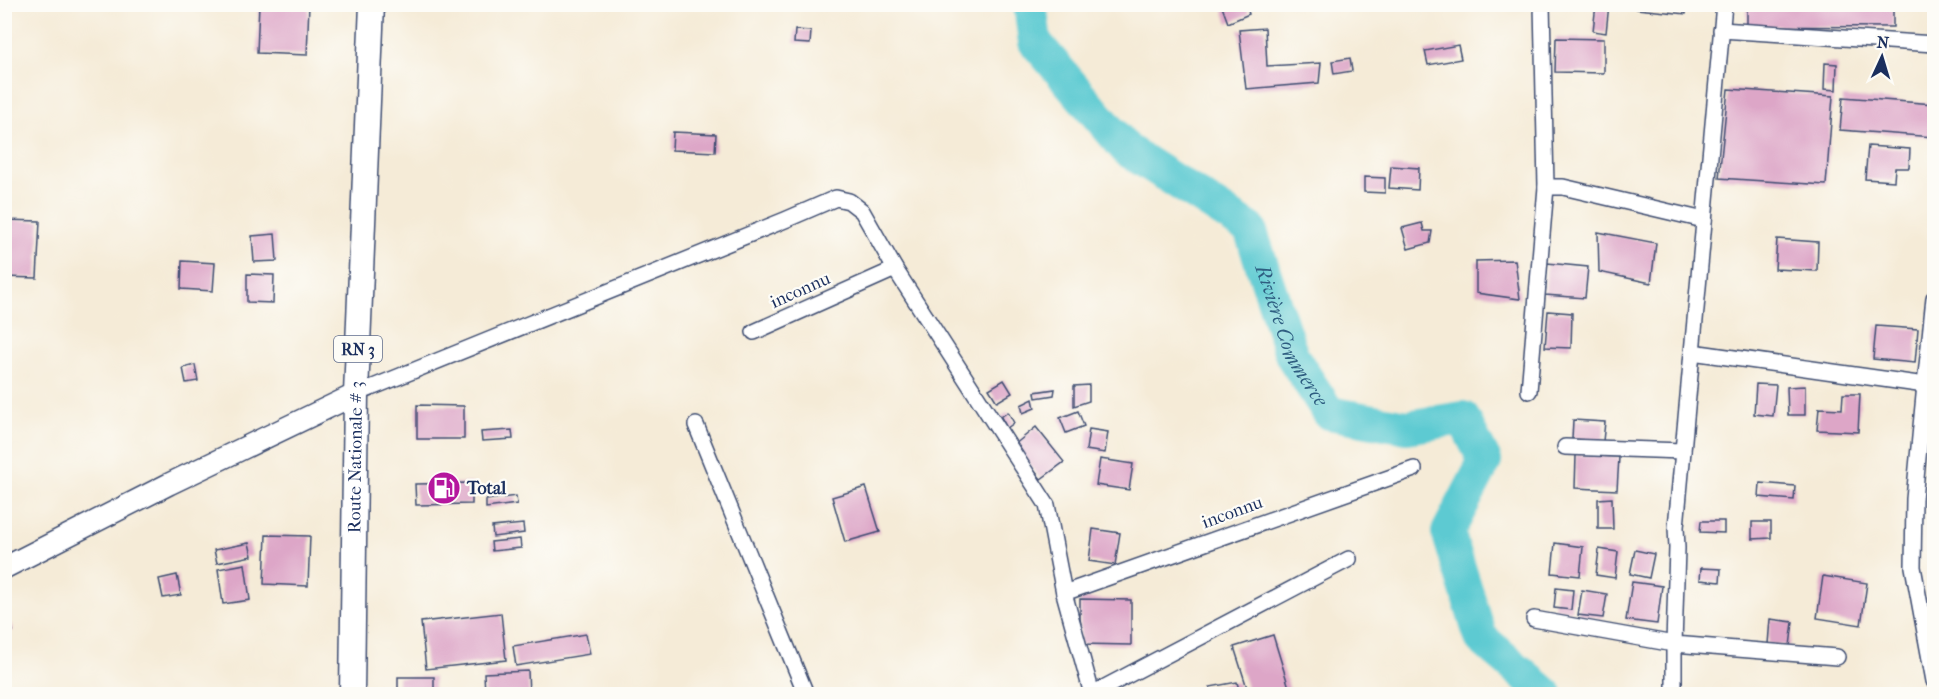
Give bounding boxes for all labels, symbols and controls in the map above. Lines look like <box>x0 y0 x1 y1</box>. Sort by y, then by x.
north arrow <box>1852 27 1912 87</box>
text: N <box>1876 33 1891 52</box>
water label: Rivière Commerce <box>1250 260 1333 411</box>
street label: inconnu <box>767 268 833 313</box>
road number: RN 3 <box>334 336 382 362</box>
street label: Route Nationale # 3 <box>344 380 368 533</box>
fuel station icon: Total <box>426 470 462 506</box>
place label: Total <box>466 478 507 499</box>
street label: inconnu <box>1199 492 1266 533</box>

